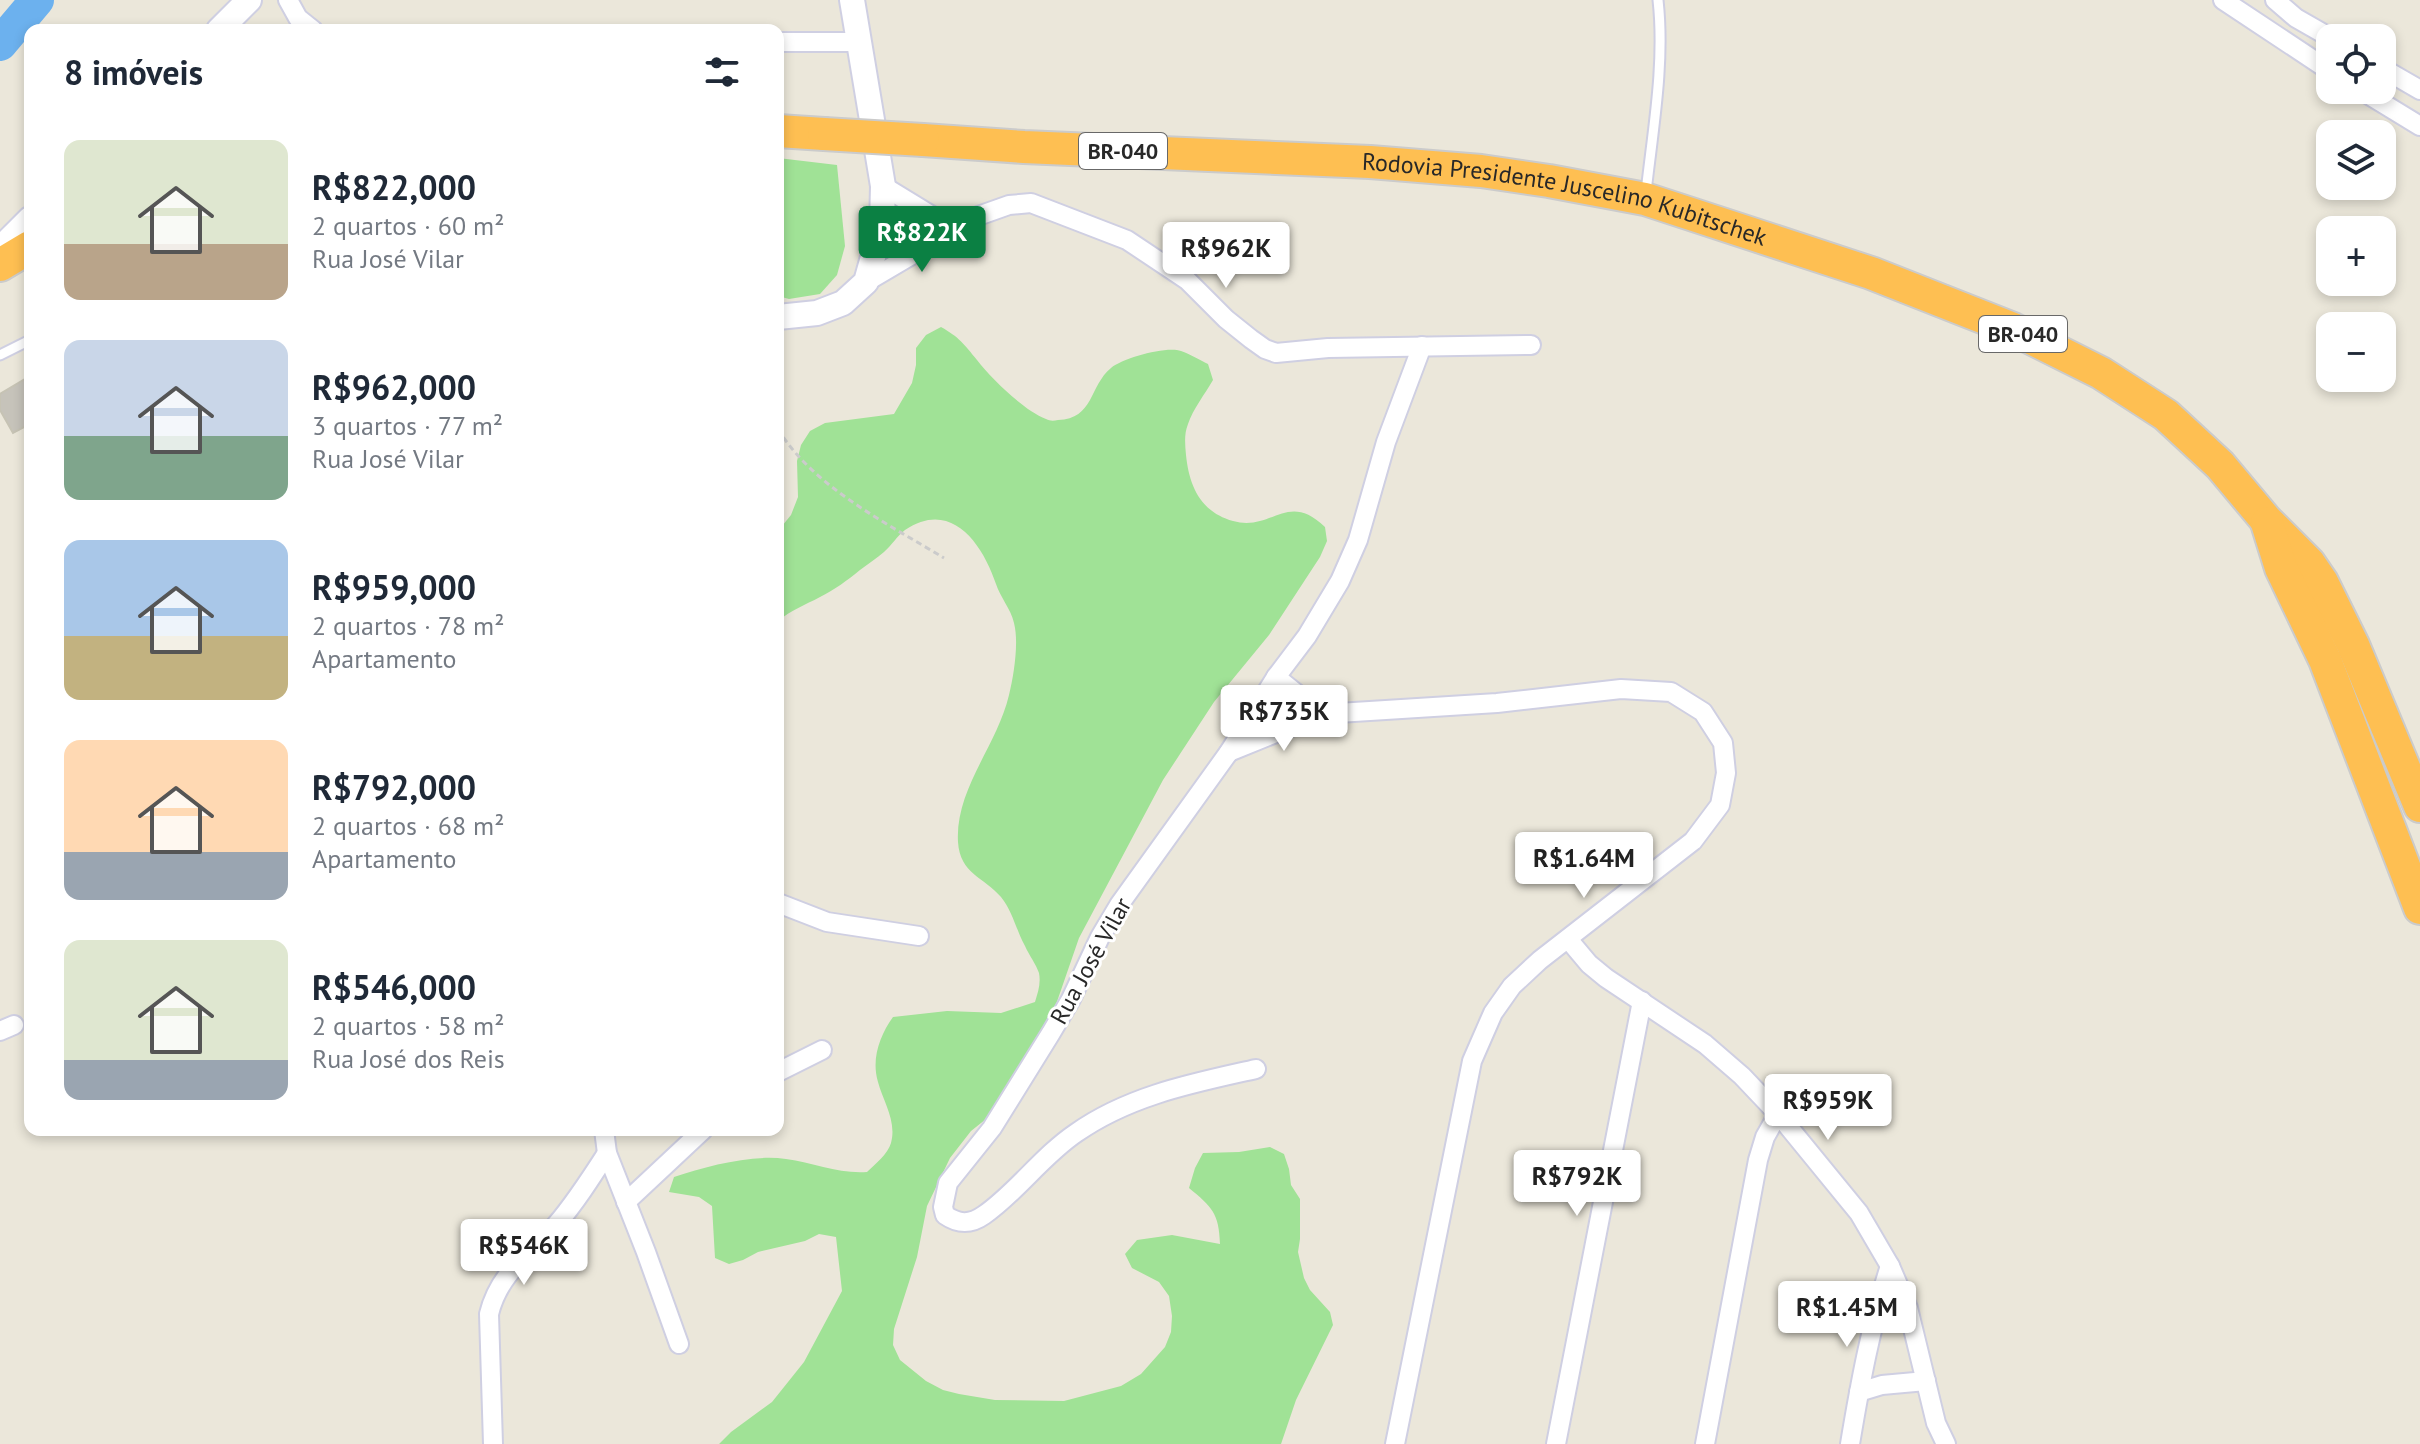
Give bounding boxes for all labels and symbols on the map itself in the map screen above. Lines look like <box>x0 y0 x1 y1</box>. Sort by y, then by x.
road number: BR-040 <box>1079 133 1167 169</box>
street label: Rodovia Presidente Juscelino Kubitschek <box>1361 146 1771 253</box>
pin: R$822K <box>857 206 987 274</box>
pin: R$962K <box>1161 222 1291 290</box>
road number: BR-040 <box>1979 316 2067 352</box>
pin: R$735K <box>1219 685 1349 753</box>
pin: R$1.64M <box>1510 832 1658 900</box>
street label: Rua José Vilar <box>1043 892 1138 1030</box>
pin: R$959K <box>1763 1074 1893 1142</box>
pin: R$792K <box>1512 1150 1642 1218</box>
pin: R$546K <box>459 1219 589 1287</box>
pin: R$1.45M <box>1773 1281 1921 1349</box>

